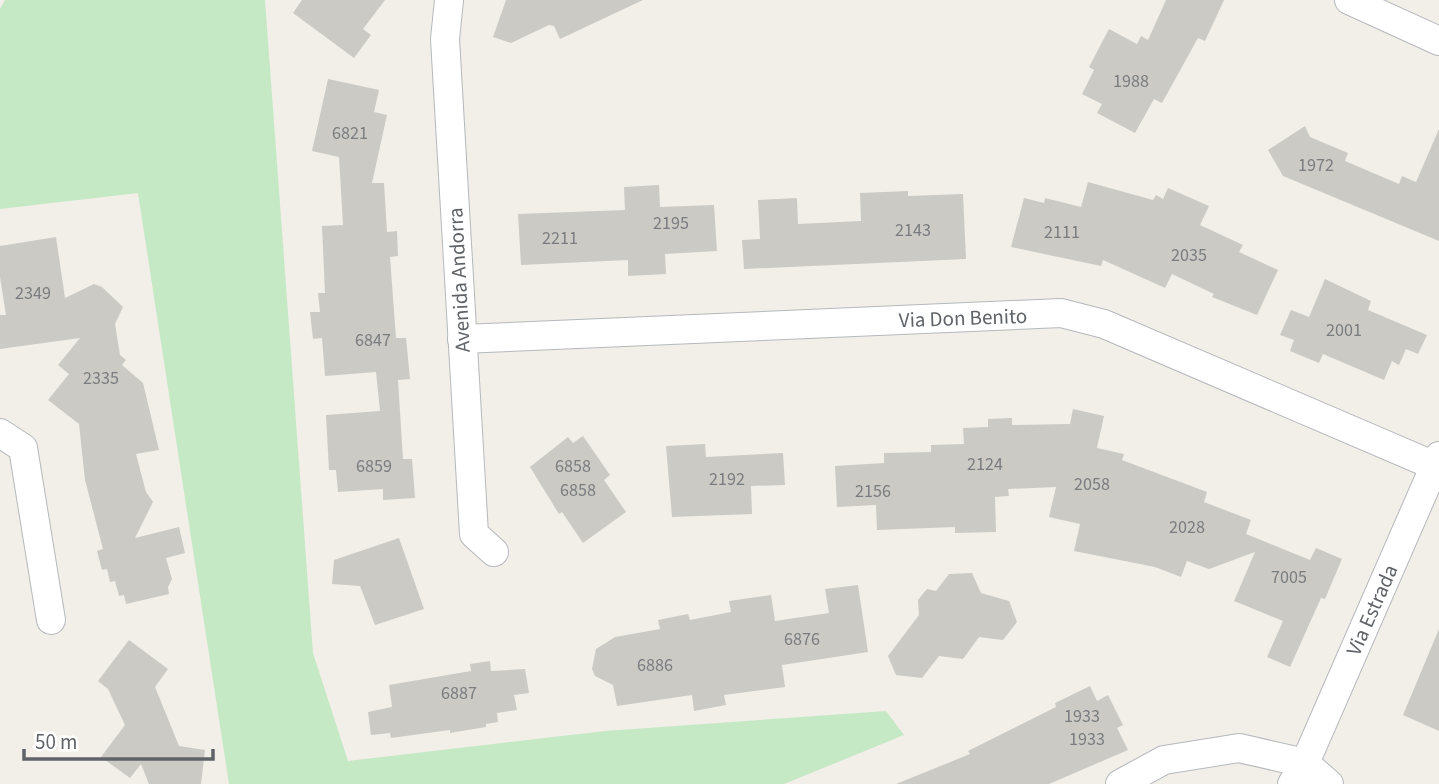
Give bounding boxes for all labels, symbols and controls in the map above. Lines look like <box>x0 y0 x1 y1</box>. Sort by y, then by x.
house number: 1988 <box>1113 69 1149 94</box>
house number: 6821 <box>332 121 368 146</box>
house number: 1972 <box>1298 153 1334 178</box>
street label: Avenida Andorra <box>440 207 478 353</box>
house number: 2195 <box>653 211 689 236</box>
house number: 2143 <box>895 218 931 243</box>
house number: 2111 <box>1044 220 1080 245</box>
house number: 2211 <box>542 226 578 251</box>
house number: 2035 <box>1171 243 1207 268</box>
house number: 2349 <box>15 281 51 306</box>
street label: Via Don Benito <box>898 301 1028 335</box>
house number: 2001 <box>1326 318 1362 343</box>
house number: 6847 <box>355 328 391 353</box>
house number: 2335 <box>83 366 119 391</box>
house number: 2124 <box>967 452 1003 477</box>
house number: 6859 <box>356 454 392 479</box>
house number: 6858 <box>555 454 591 479</box>
house number: 2192 <box>709 467 745 492</box>
house number: 2058 <box>1074 472 1110 497</box>
house number: 6858 <box>560 478 596 503</box>
house number: 2156 <box>855 479 891 504</box>
house number: 2028 <box>1169 515 1205 540</box>
street label: Via Estrada <box>1339 560 1405 660</box>
house number: 7005 <box>1271 565 1307 590</box>
house number: 6876 <box>784 627 820 652</box>
house number: 6886 <box>637 653 673 678</box>
house number: 6887 <box>441 681 477 706</box>
house number: 1933 <box>1064 704 1100 729</box>
scale bar <box>24 718 214 762</box>
text: 50 m <box>35 727 77 757</box>
house number: 1933 <box>1069 727 1105 752</box>

